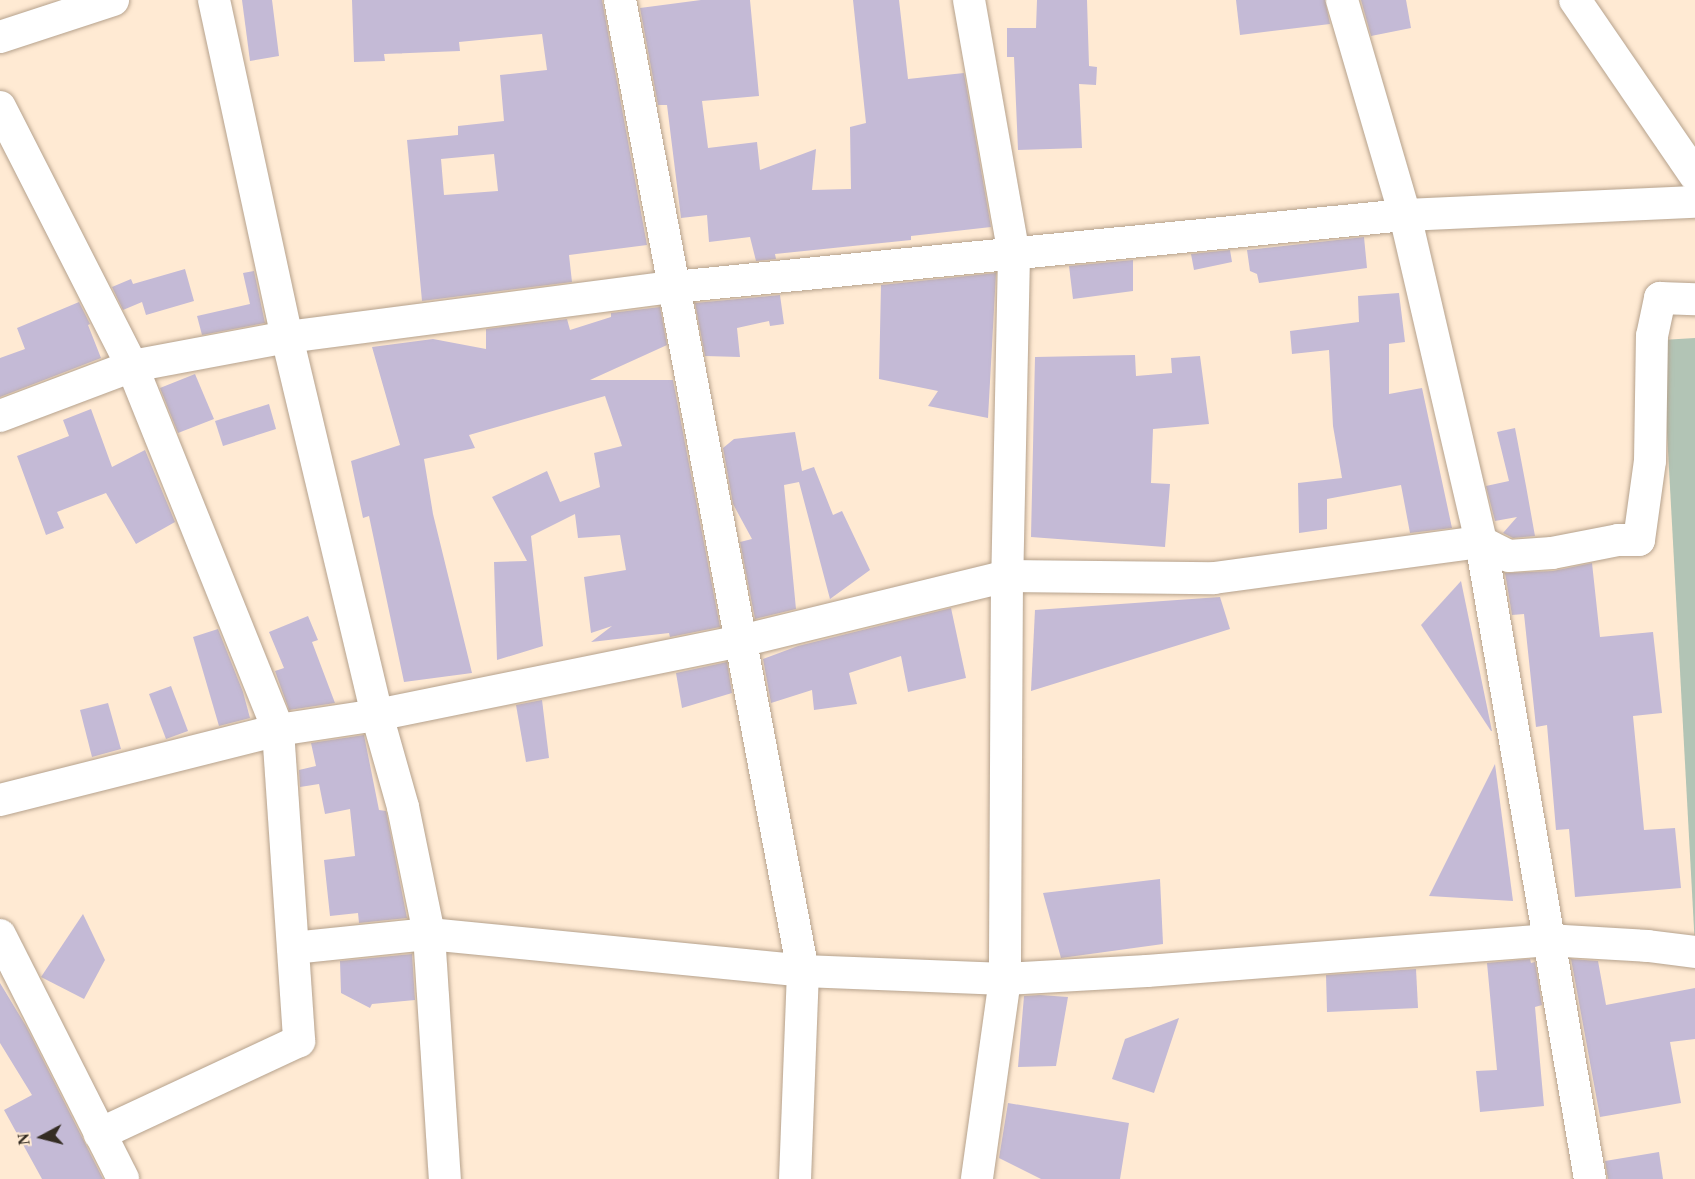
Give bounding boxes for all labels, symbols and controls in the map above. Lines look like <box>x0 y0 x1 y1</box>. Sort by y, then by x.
north arrow <box>12 1107 72 1167</box>
text: N <box>14 1132 33 1146</box>

